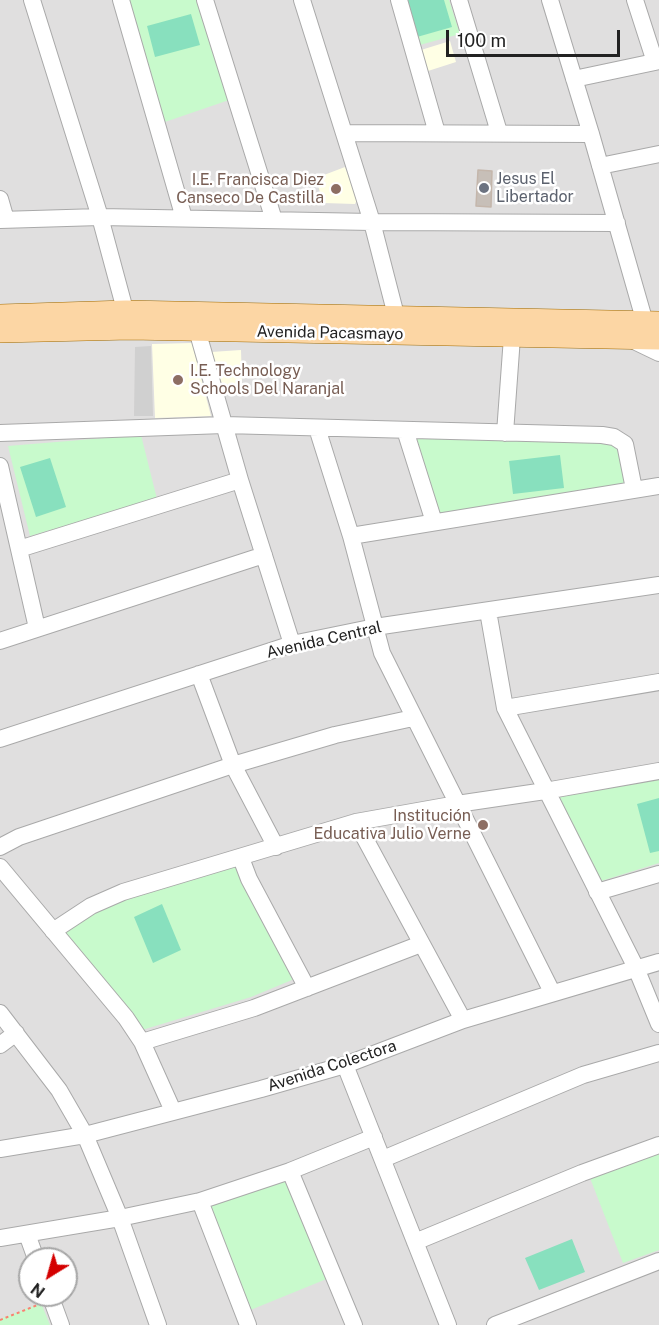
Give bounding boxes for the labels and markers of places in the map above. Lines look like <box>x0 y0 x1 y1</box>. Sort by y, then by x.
place label: Jesus El Libertador <box>496 169 574 207</box>
place label: I.E. Francisca Diez Canseco De Castilla <box>176 170 324 208</box>
marker: Jesus El Libertador <box>477 181 491 195</box>
marker: I.E. Francisca Diez Canseco De Castilla <box>329 182 343 196</box>
place label: I.E. Technology Schools Del Naranjal <box>190 361 345 399</box>
marker: I.E. Technology Schools Del Naranjal <box>171 373 185 387</box>
place label: Institución Educativa Julio Verne <box>314 806 471 844</box>
marker: Institución Educativa Julio Verne <box>476 818 490 832</box>

